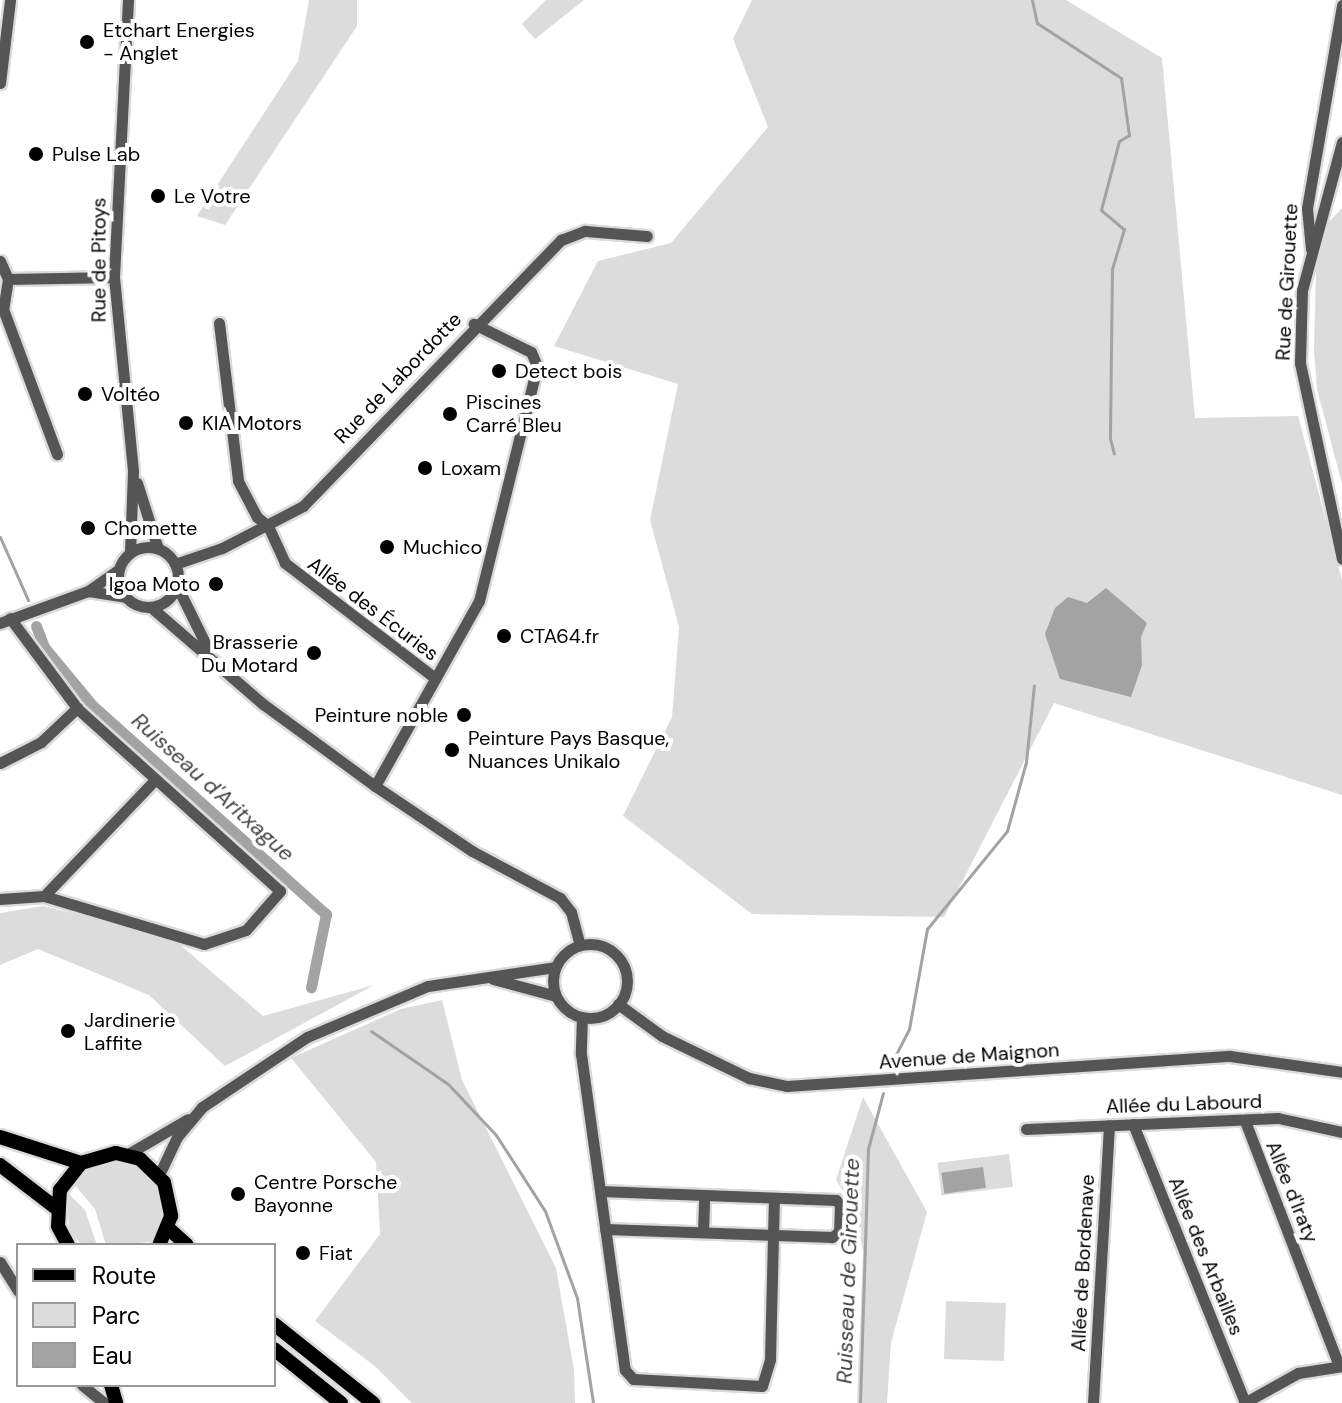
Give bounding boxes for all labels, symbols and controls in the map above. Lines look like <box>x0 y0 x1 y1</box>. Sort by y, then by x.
place label: Etchart Energies - Anglet <box>103 18 255 65</box>
marker: Etchart Energies - Anglet <box>78 33 96 51</box>
place label: Pulse Lab <box>52 142 140 166</box>
marker: Pulse Lab <box>27 145 45 163</box>
place label: Le Votre <box>174 184 251 208</box>
marker: Le Votre <box>149 187 167 205</box>
street label: Rue de Pitoys <box>87 198 111 322</box>
street label: Rue de Girouette <box>1271 203 1303 361</box>
street label: Rue de Labordotte <box>329 308 467 448</box>
place label: Detect bois <box>515 359 622 383</box>
marker: Detect bois <box>490 362 508 380</box>
place label: Voltéo <box>101 382 160 406</box>
marker: Voltéo <box>76 385 94 403</box>
place label: Piscines Carré Bleu <box>466 390 562 437</box>
marker: Piscines Carré Bleu <box>441 405 459 423</box>
place label: KIA Motors <box>202 411 302 435</box>
marker: KIA Motors <box>177 414 195 432</box>
place label: Loxam <box>441 456 501 480</box>
marker: Loxam <box>416 459 434 477</box>
place label: Chomette <box>104 516 197 540</box>
marker: Chomette <box>79 519 97 537</box>
place label: Muchico <box>403 535 482 559</box>
marker: Muchico <box>378 538 396 556</box>
street label: Allée des Écuries <box>303 552 443 666</box>
place label: Igoa Moto <box>109 572 200 596</box>
marker: Igoa Moto <box>207 575 225 593</box>
place label: CTA64.fr <box>520 624 599 648</box>
marker: CTA64.fr <box>495 627 513 645</box>
place label: Brasserie Du Motard <box>201 630 298 677</box>
marker: Brasserie Du Motard <box>305 644 323 662</box>
place label: Peinture noble <box>315 703 448 727</box>
marker: Peinture noble <box>455 706 473 724</box>
water label: Ruisseau d'Aritxague <box>126 707 300 867</box>
place label: Peinture Pays Basque, Nuances Unikalo <box>468 726 669 773</box>
marker: Peinture Pays Basque, Nuances Unikalo <box>443 741 461 759</box>
place label: Jardinerie Laffite <box>84 1008 176 1055</box>
marker: Jardinerie Laffite <box>59 1022 77 1040</box>
street label: Avenue de Maignon <box>878 1038 1060 1074</box>
street label: Allée du Labourd <box>1105 1089 1263 1119</box>
street label: Allée d'Iraty <box>1261 1138 1323 1246</box>
water label: Ruisseau de Girouette <box>831 1158 865 1384</box>
place label: Centre Porsche Bayonne <box>254 1170 397 1217</box>
street label: Allée des Arbailles <box>1163 1173 1249 1339</box>
street label: Allée de Bordenave <box>1066 1174 1100 1352</box>
marker: Centre Porsche Bayonne <box>229 1185 247 1203</box>
place label: Fiat <box>319 1241 353 1265</box>
legend <box>16 1243 276 1387</box>
marker: Fiat <box>294 1244 312 1262</box>
text: Route <box>92 1260 156 1291</box>
text: Parc <box>92 1300 141 1331</box>
text: Eau <box>92 1340 132 1371</box>

